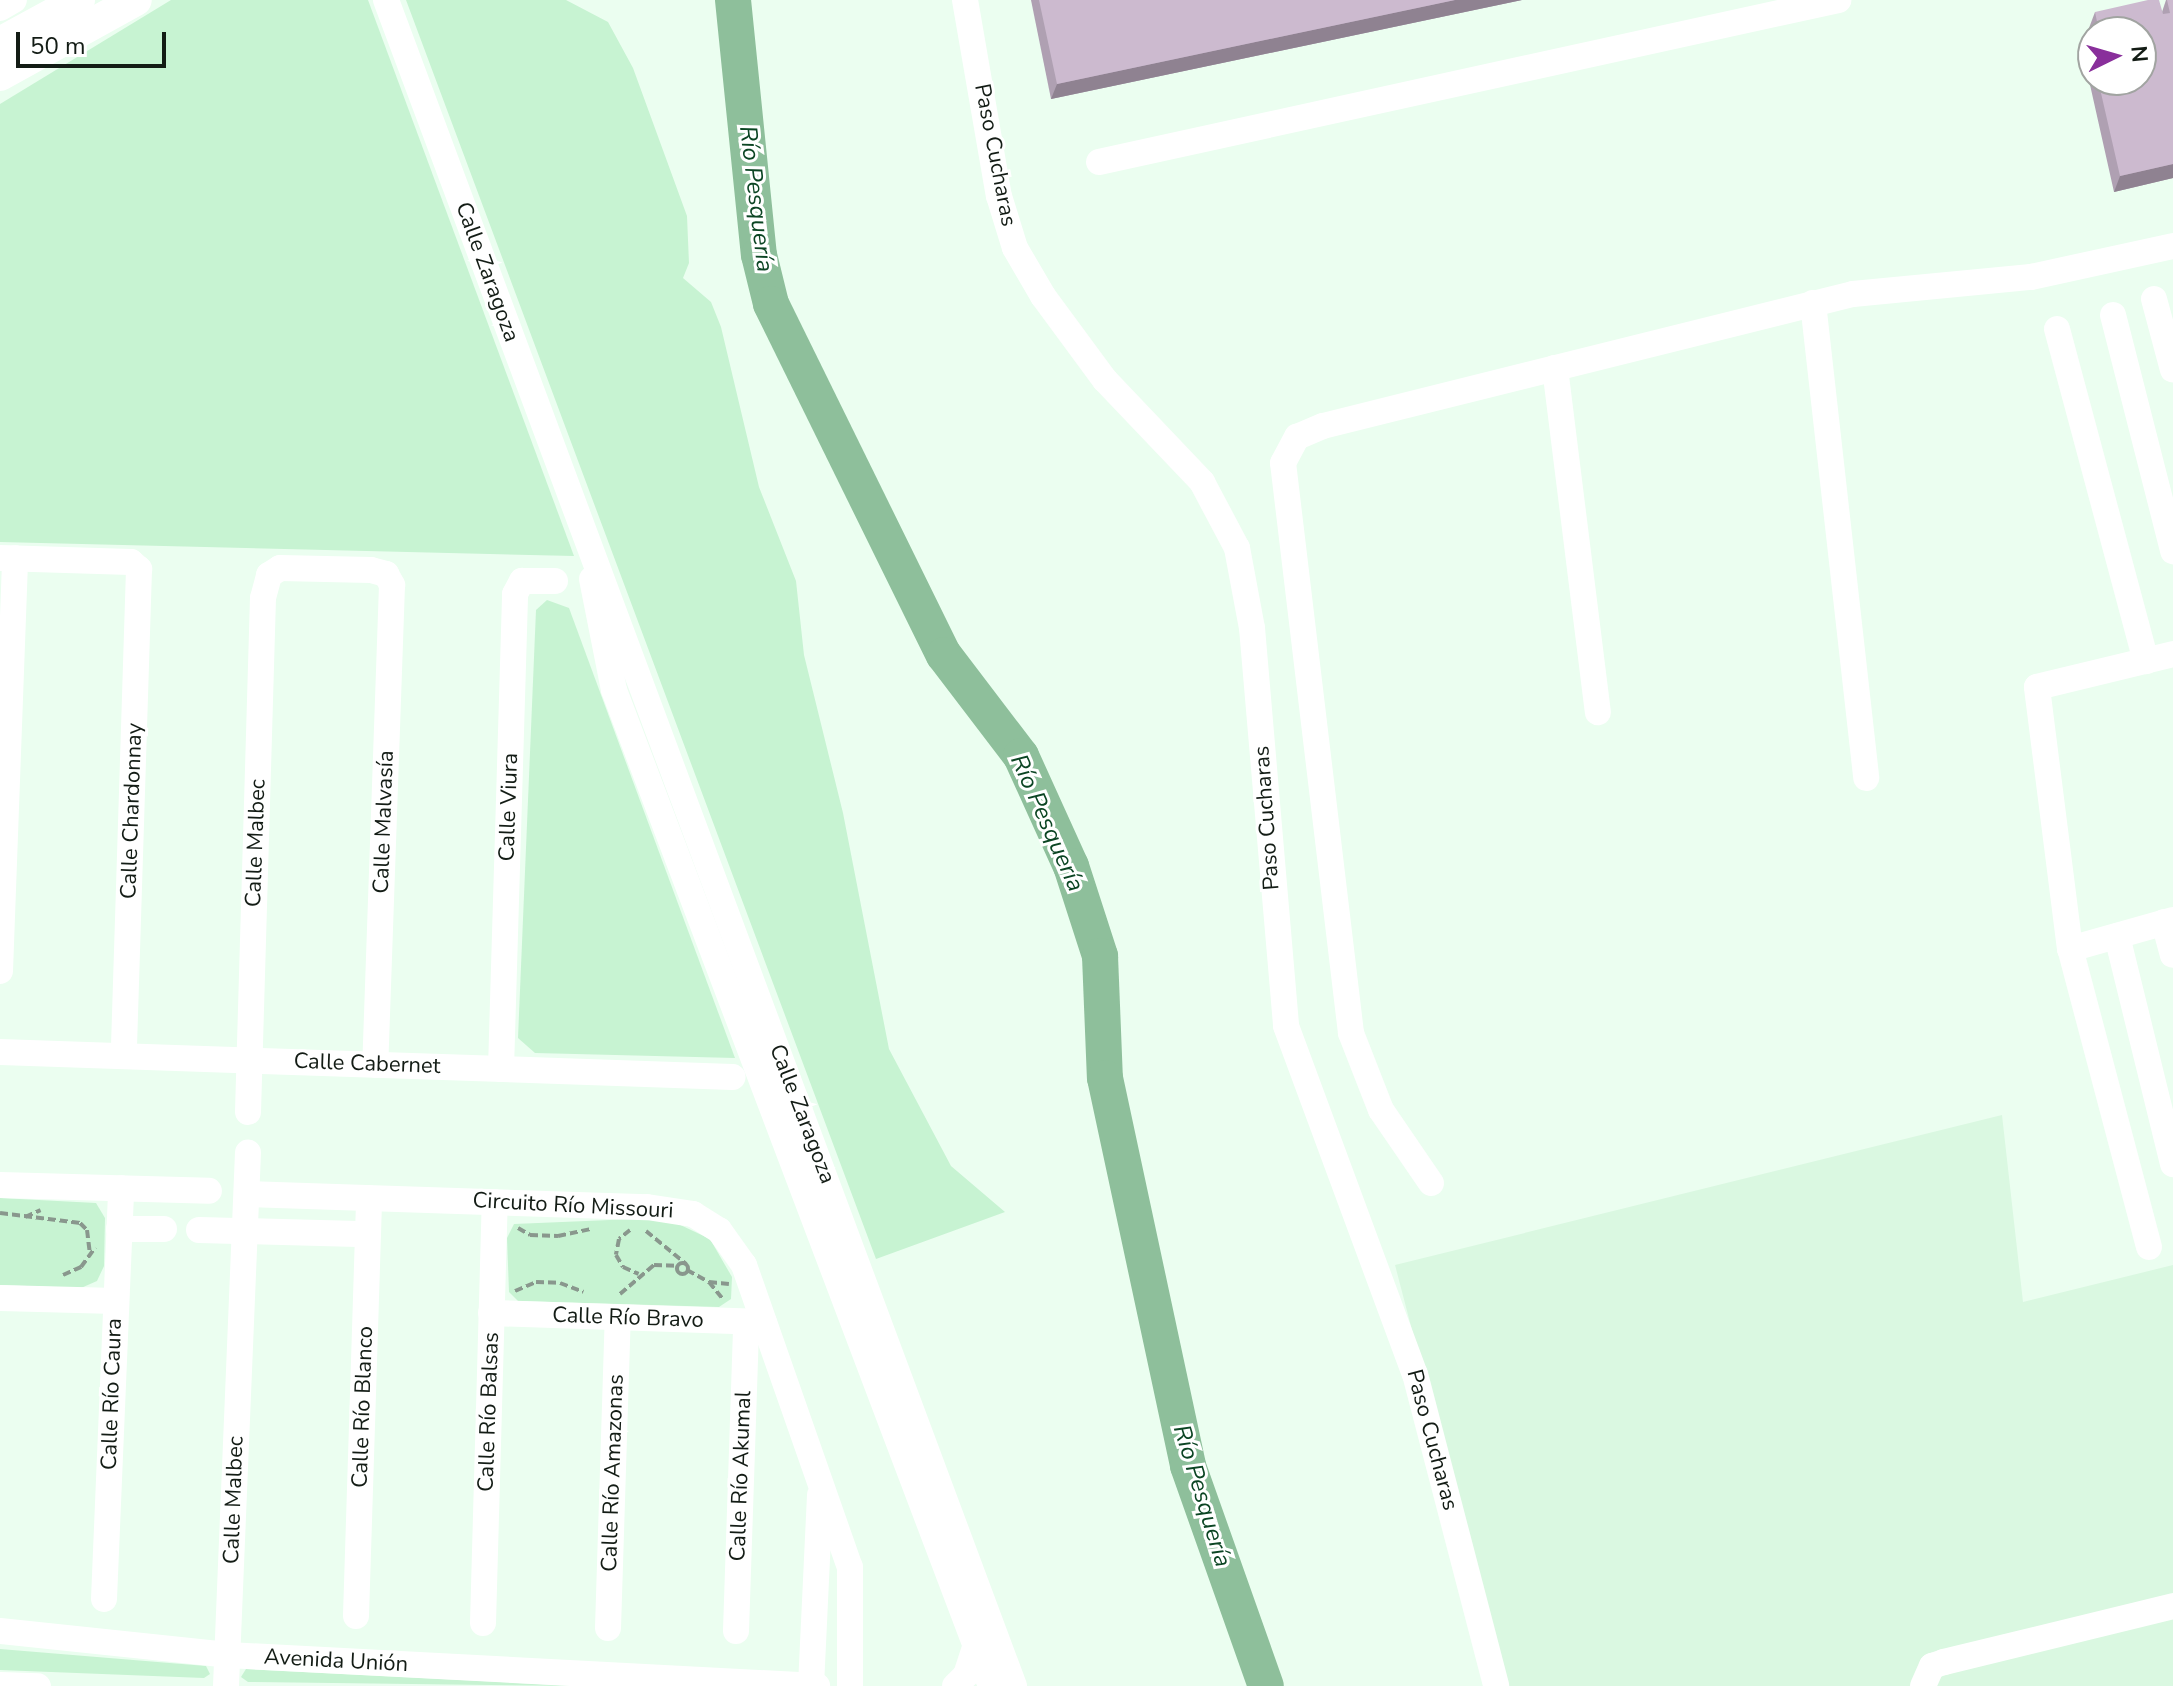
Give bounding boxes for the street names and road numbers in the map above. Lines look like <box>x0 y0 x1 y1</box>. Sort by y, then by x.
street label: Paso Cucharas <box>968 81 1022 229</box>
street label: Calle Zaragoza <box>449 198 525 346</box>
street label: Calle Chardonnay <box>116 723 148 899</box>
street label: Paso Cucharas <box>1249 745 1285 891</box>
street label: Calle Malvasía <box>368 750 400 894</box>
street label: Calle Viura <box>494 752 524 862</box>
street label: Calle Malbec <box>241 779 271 907</box>
street label: Calle Zaragoza <box>763 1041 841 1187</box>
street label: Calle Cabernet <box>293 1048 441 1080</box>
street label: Circuito Río Missouri <box>472 1188 674 1224</box>
street label: Calle Río Bravo <box>552 1302 704 1334</box>
street label: Calle Río Caura <box>96 1318 128 1470</box>
street label: Calle Río Blanco <box>347 1326 379 1488</box>
street label: Calle Río Balsas <box>473 1332 505 1492</box>
street label: Paso Cucharas <box>1401 1367 1463 1513</box>
street label: Calle Río Amazonas <box>596 1374 630 1572</box>
street label: Calle Río Akumal <box>725 1390 757 1562</box>
street label: Calle Malbec <box>219 1436 249 1564</box>
street label: Avenida Unión <box>263 1644 409 1678</box>

